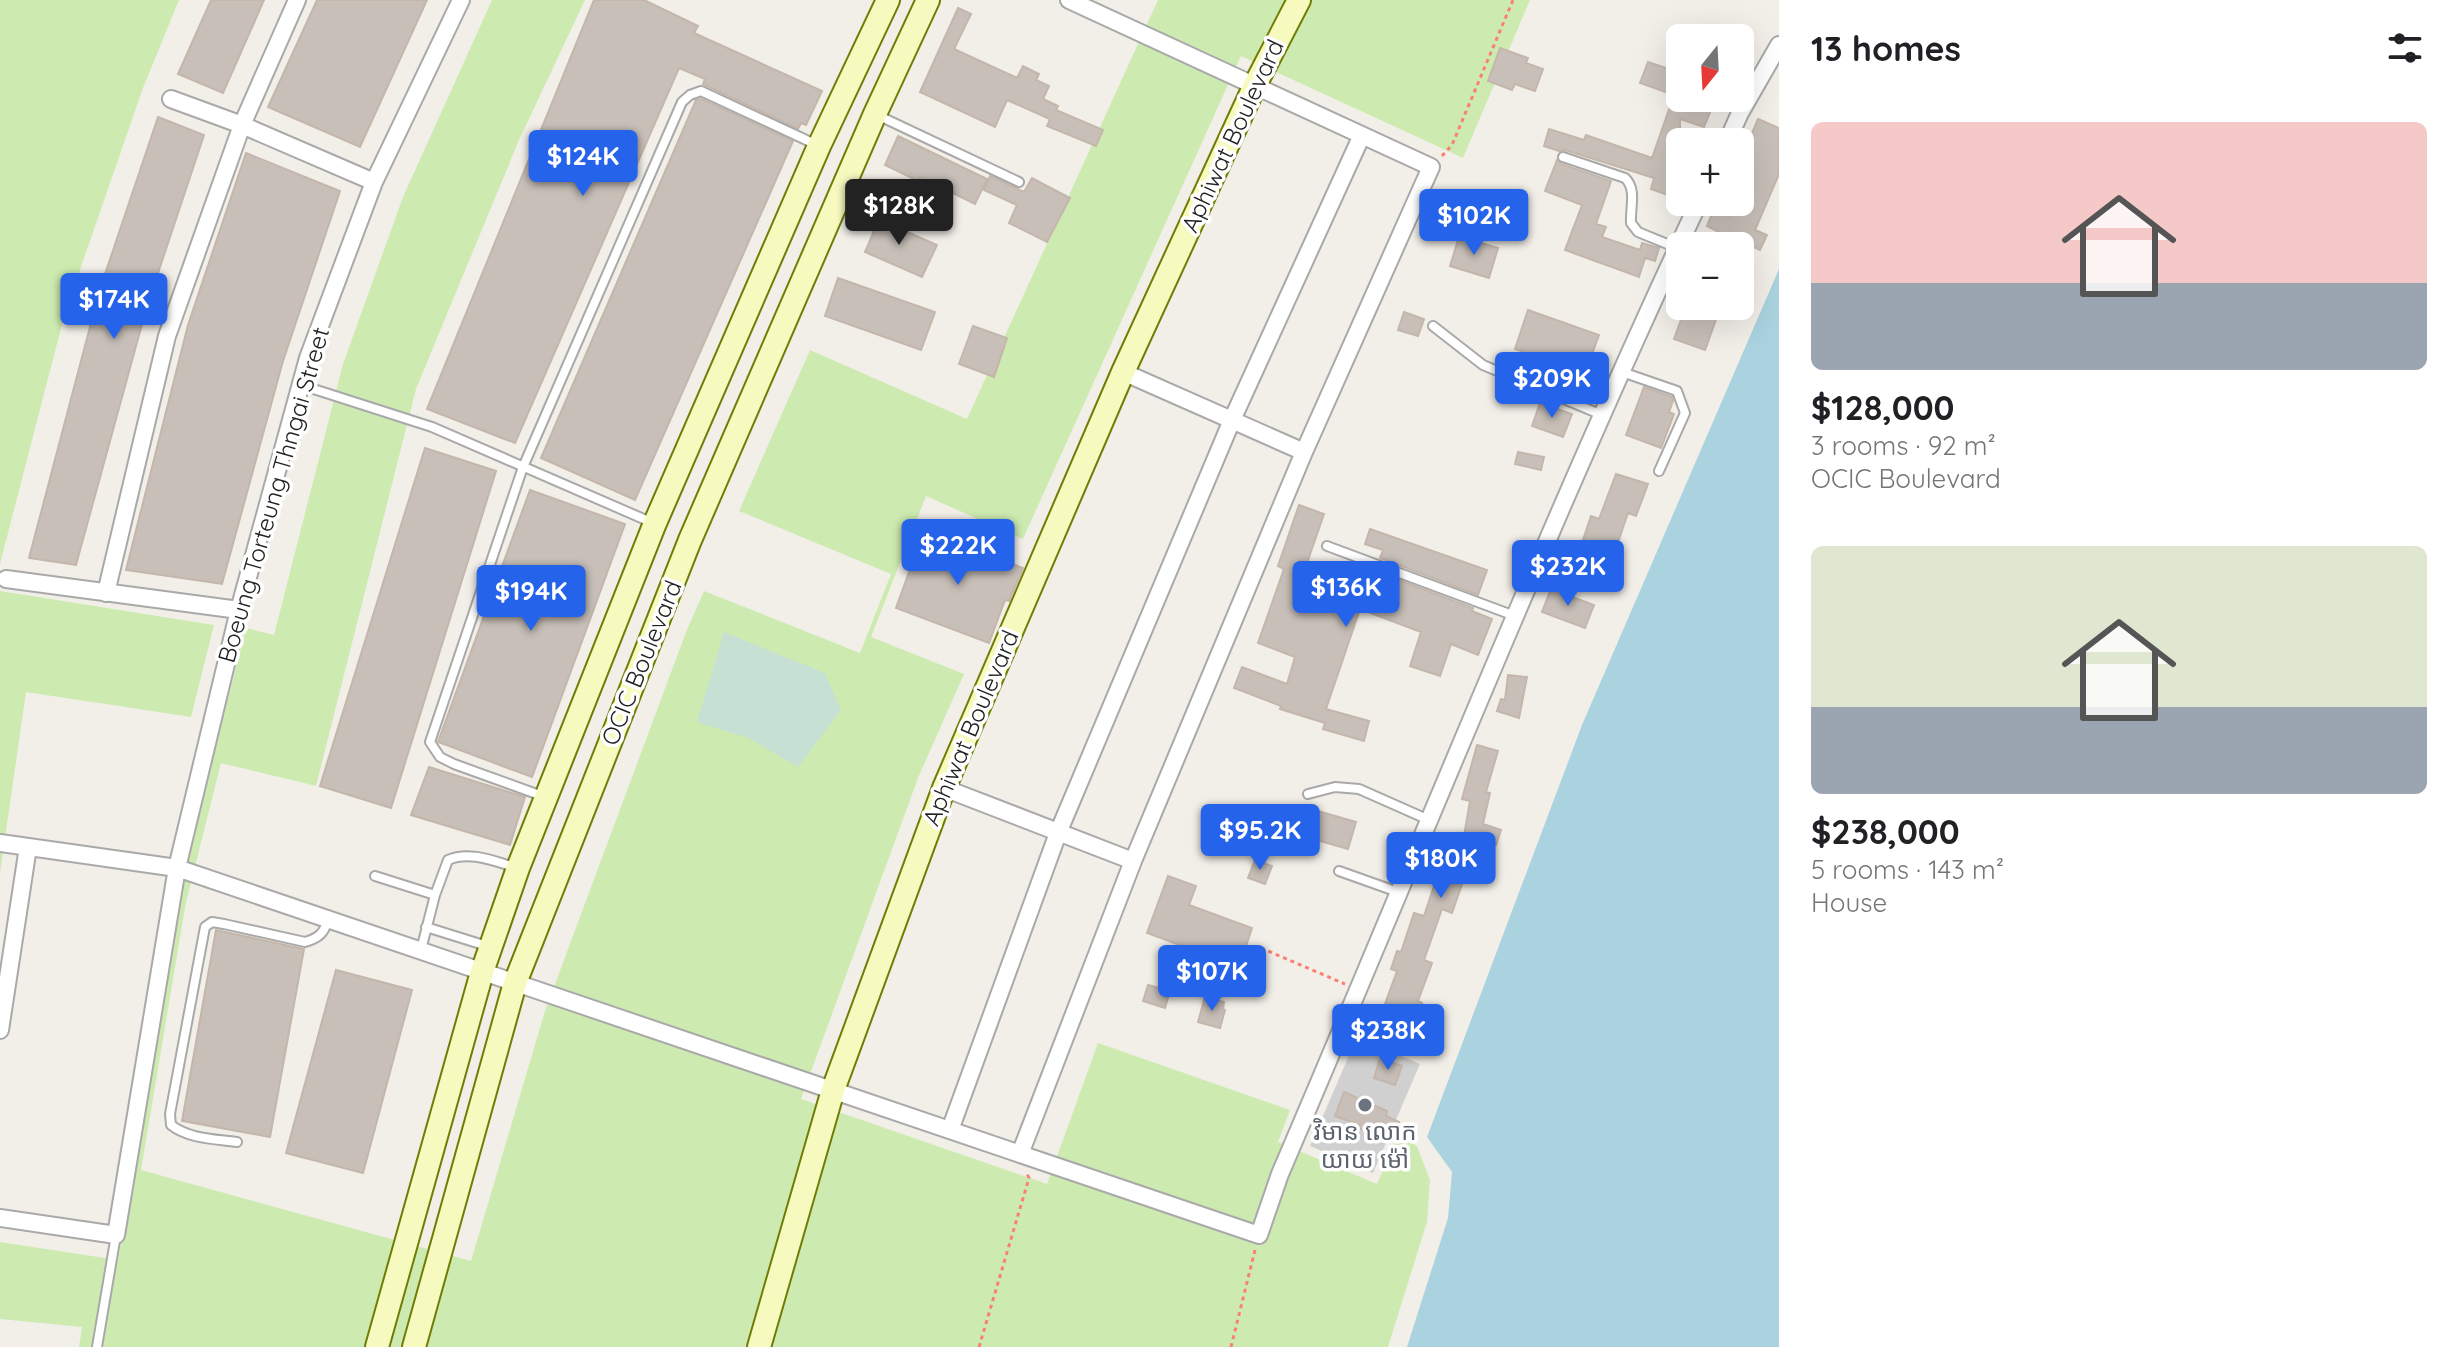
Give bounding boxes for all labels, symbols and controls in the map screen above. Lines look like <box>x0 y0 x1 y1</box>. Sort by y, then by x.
north arrow <box>1666 24 1754 112</box>
map controls <box>1666 24 1754 320</box>
icon: filters <box>2383 26 2427 70</box>
text: 13 homes <box>1811 27 1961 70</box>
street label: Aphiwat Boulevard <box>1174 34 1290 237</box>
button: + <box>1666 128 1754 216</box>
pin: $124K <box>527 130 639 198</box>
text: $124K <box>547 139 619 172</box>
icon: home <box>2047 174 2191 318</box>
pin: $128K <box>843 179 955 247</box>
text: $128K <box>863 188 935 221</box>
pin: $102K <box>1418 189 1530 257</box>
text: $102K <box>1437 198 1511 231</box>
button: − <box>1666 232 1754 320</box>
pin: $174K <box>58 273 170 341</box>
text: $174K <box>78 282 150 315</box>
street label: Boeung Torteung Thngai Street <box>211 324 335 666</box>
pin: $209K <box>1496 352 1608 420</box>
text: $209K <box>1513 361 1591 394</box>
text: $128,000 <box>1811 386 1954 429</box>
text: 3 rooms · 92 m² <box>1811 429 1996 462</box>
text: OCIC Boulevard <box>1811 462 2001 495</box>
pin: $222K <box>902 519 1014 587</box>
text: $222K <box>920 528 996 561</box>
pin: $232K <box>1512 540 1624 608</box>
text: $232K <box>1530 549 1606 582</box>
pin: $136K <box>1290 561 1402 629</box>
pin: $194K <box>475 565 587 633</box>
text: $136K <box>1310 570 1382 603</box>
text: $194K <box>495 574 567 607</box>
street label: OCIC Boulevard <box>594 576 688 749</box>
icon: home <box>2047 598 2191 742</box>
street label: Aphiwat Boulevard <box>915 625 1025 830</box>
pin: $95.2K <box>1195 804 1325 872</box>
text: $238,000 <box>1811 810 1960 853</box>
text: $95.2K <box>1219 813 1301 846</box>
pin: $180K <box>1385 832 1497 900</box>
text: $180K <box>1405 841 1477 874</box>
text: 5 rooms · 143 m² <box>1811 853 2004 886</box>
text: House <box>1811 886 1887 919</box>
pin: $107K <box>1156 945 1268 1013</box>
text: $107K <box>1176 954 1248 987</box>
pin: $238K <box>1332 1004 1444 1072</box>
text: $238K <box>1350 1013 1426 1046</box>
marker: វិមាន លោក យាយ ម៉ៅ <box>1356 1096 1374 1114</box>
place label: វិមាន លោក យាយ ម៉ៅ <box>1313 1116 1417 1174</box>

